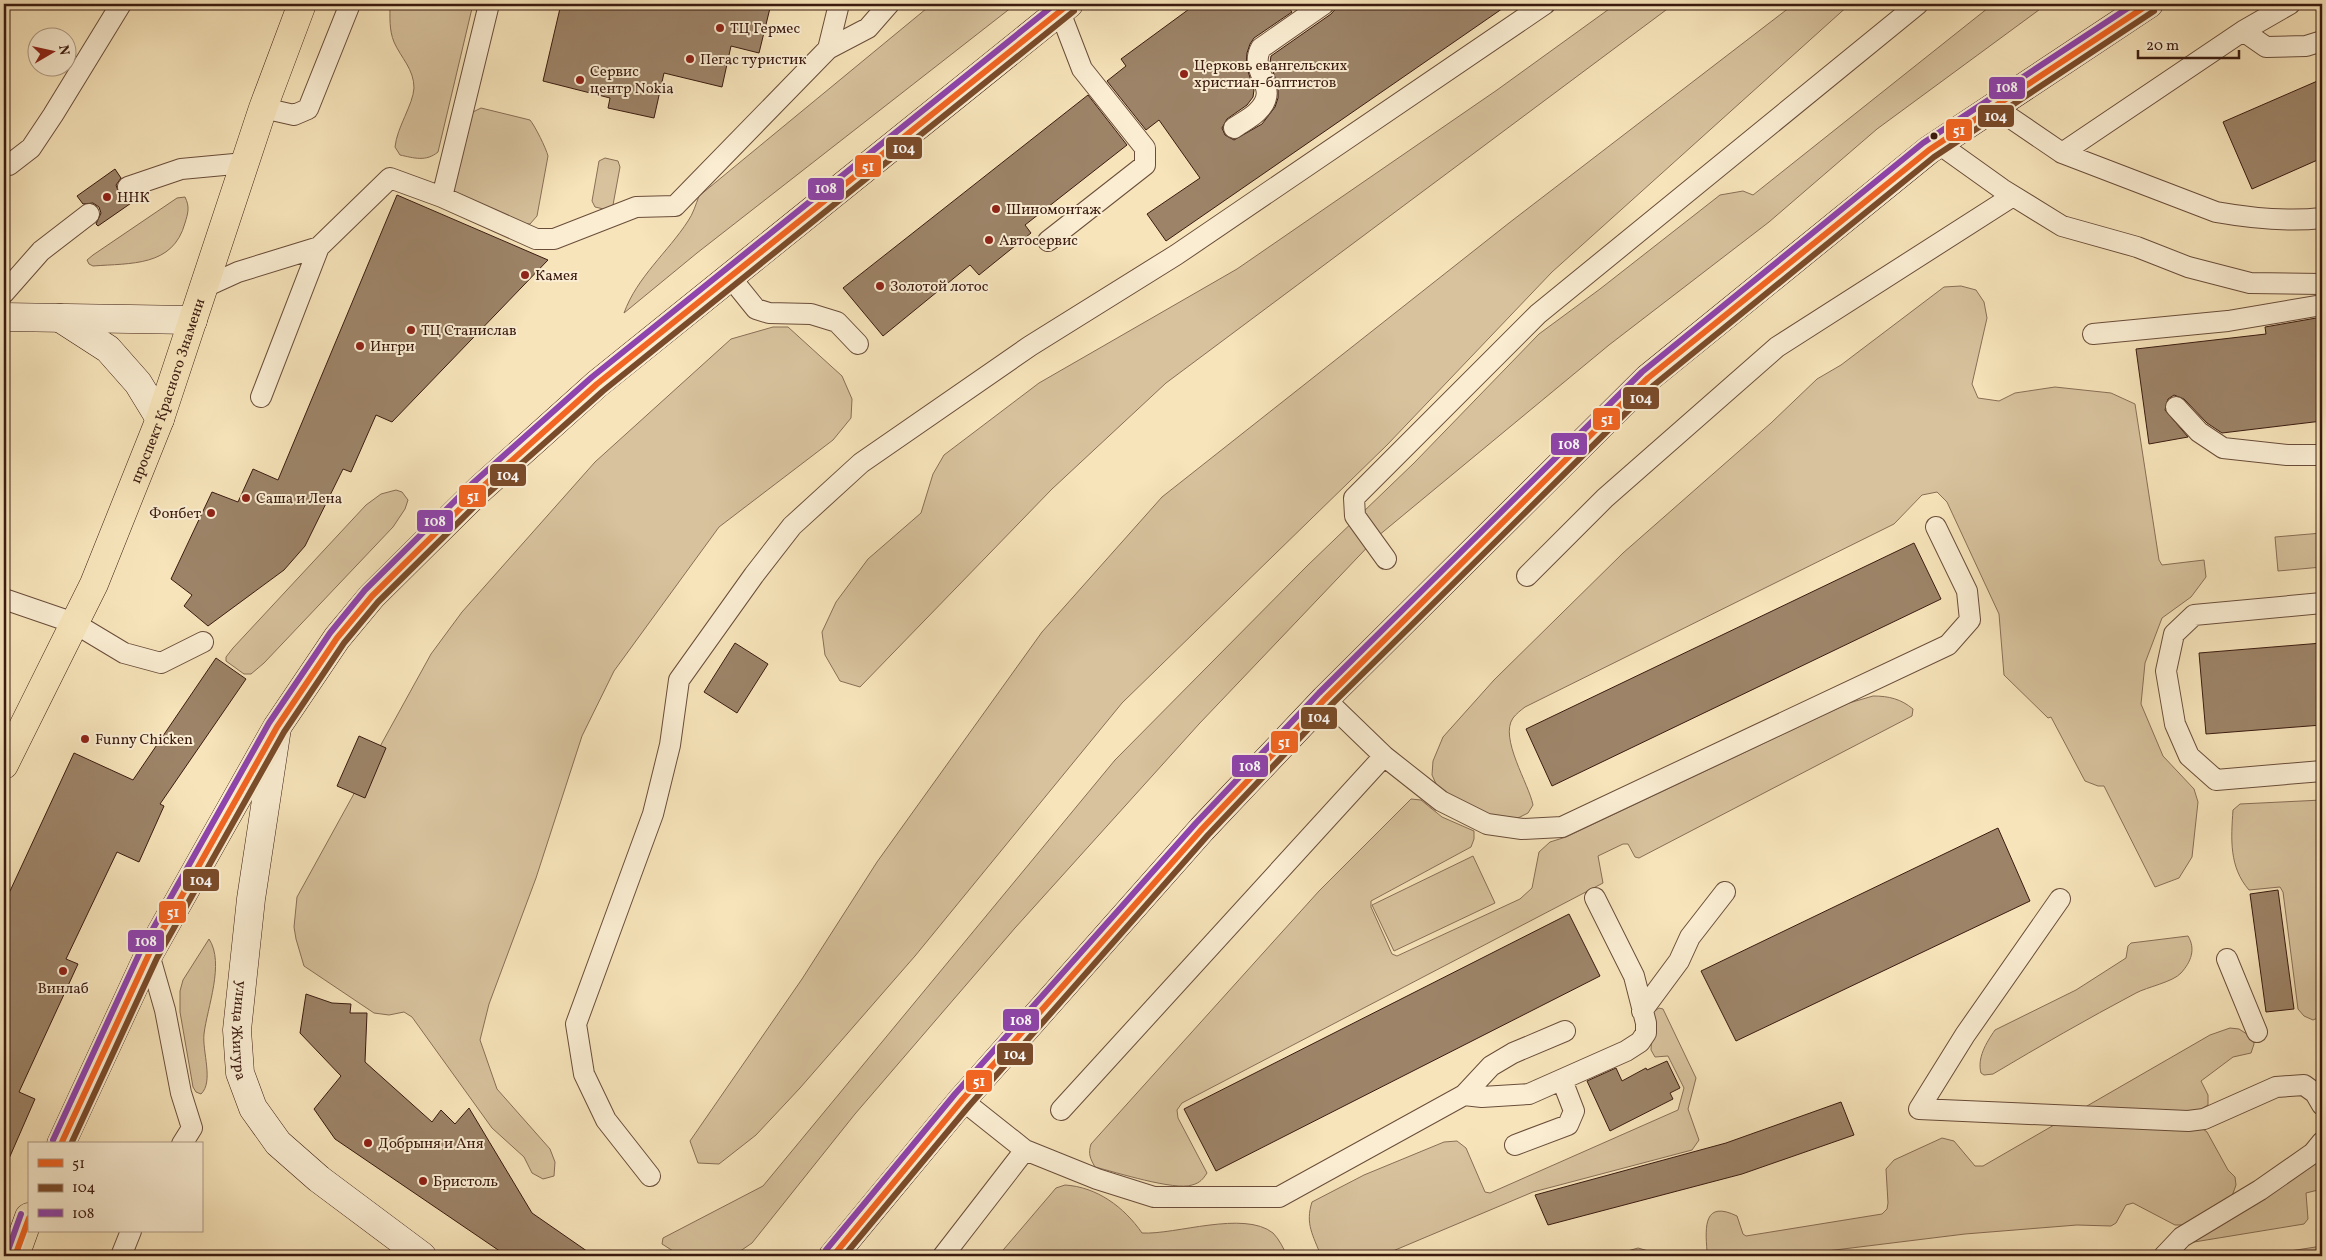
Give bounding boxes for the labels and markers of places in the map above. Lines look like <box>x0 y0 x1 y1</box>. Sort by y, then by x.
place label: ТЦ Гермес <box>730 19 800 40</box>
marker: ТЦ Гермес <box>714 22 726 34</box>
place label: Пегас туристик <box>700 50 806 71</box>
marker: Пегас туристик <box>684 53 696 65</box>
place label: Церковь евангельских христиан-баптистов <box>1194 56 1348 94</box>
place label: Сервис центр Nokia <box>590 62 674 100</box>
marker: Церковь евангельских христиан-баптистов <box>1178 68 1190 80</box>
marker: Сервис центр Nokia <box>574 74 586 86</box>
unlabelled marker <box>1929 131 1939 141</box>
place label: ННК <box>117 188 150 209</box>
marker: ННК <box>101 191 113 203</box>
place label: Шиномонтаж <box>1006 200 1101 221</box>
marker: Шиномонтаж <box>990 203 1002 215</box>
place label: Автосервис <box>999 231 1078 252</box>
marker: Автосервис <box>983 234 995 246</box>
place label: Камея <box>535 266 578 287</box>
marker: Камея <box>519 269 531 281</box>
place label: Золотой лотос <box>890 277 989 298</box>
marker: Золотой лотос <box>874 280 886 292</box>
place label: ТЦ Станислав <box>421 321 517 342</box>
marker: ТЦ Станислав <box>405 324 417 336</box>
place label: Ингри <box>370 337 415 358</box>
marker: Ингри <box>354 340 366 352</box>
place label: Саша и Лена <box>256 489 342 510</box>
marker: Саша и Лена <box>240 492 252 504</box>
place label: Фонбет <box>149 504 201 525</box>
marker: Фонбет <box>205 507 217 519</box>
place label: Funny Chicken <box>95 730 193 751</box>
marker: Funny Chicken <box>79 733 91 745</box>
marker: Винлаб <box>57 965 69 977</box>
place label: Винлаб <box>37 979 89 1000</box>
place label: Добрыня и Аня <box>378 1134 484 1155</box>
marker: Добрыня и Аня <box>362 1137 374 1149</box>
place label: Бристоль <box>433 1172 498 1193</box>
marker: Бристоль <box>417 1175 429 1187</box>

